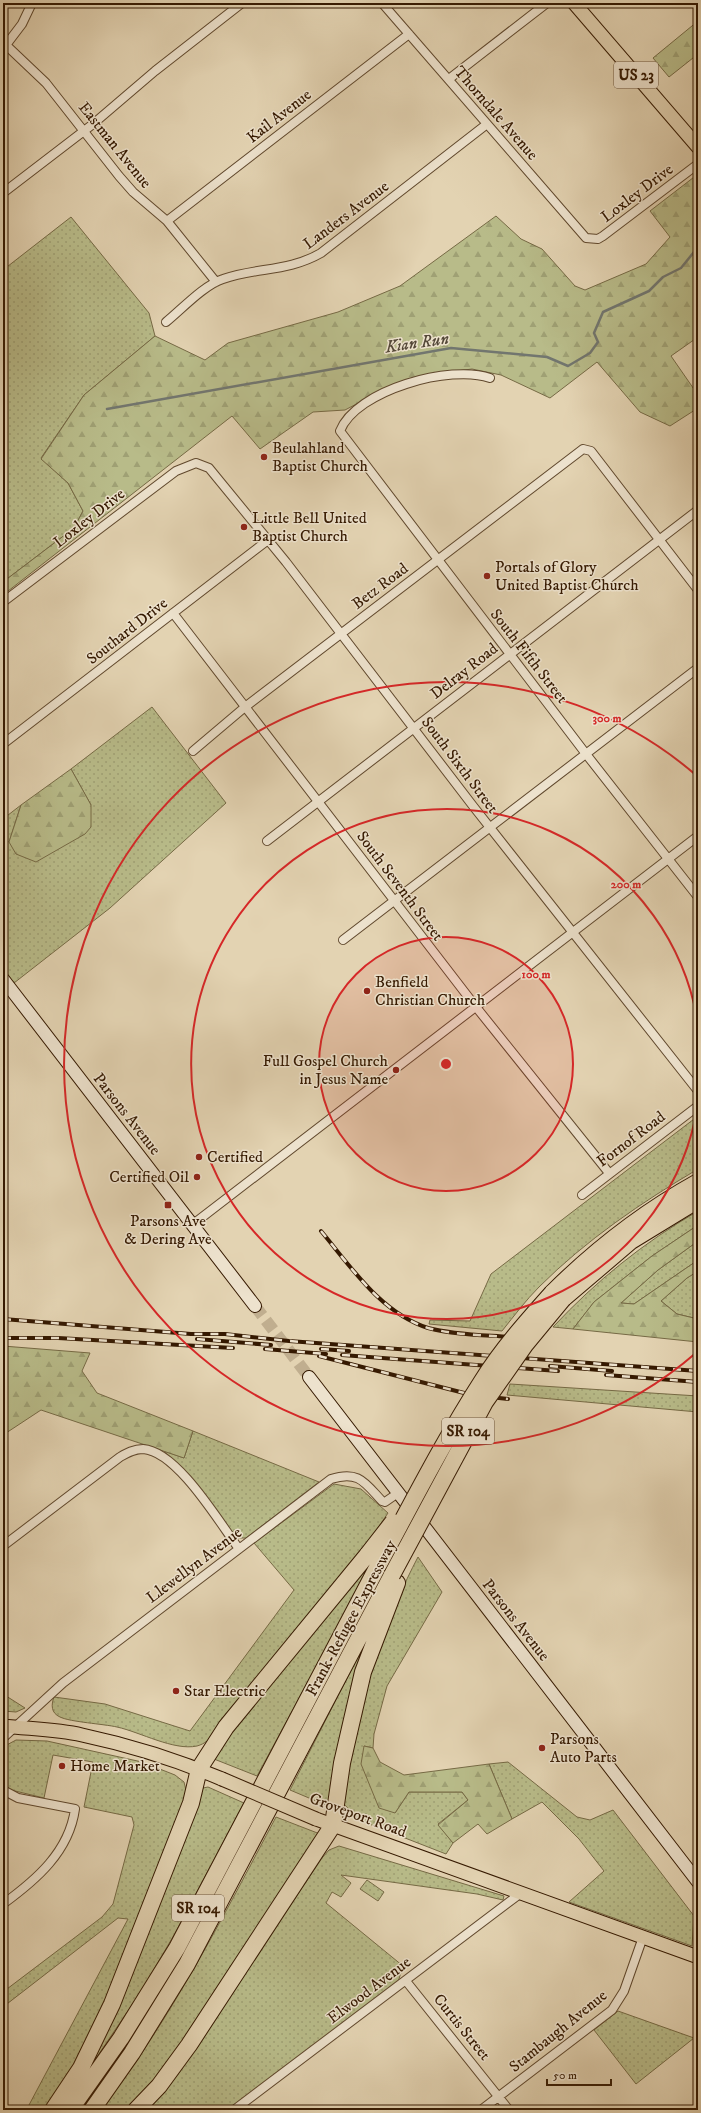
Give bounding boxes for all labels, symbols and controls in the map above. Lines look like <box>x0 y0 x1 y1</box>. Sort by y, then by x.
street label: Thorndale Avenue <box>450 62 543 164</box>
road number: US 23 <box>614 62 658 88</box>
street label: Kail Avenue <box>243 84 316 147</box>
street label: Eastman Avenue <box>74 98 156 193</box>
street label: Loxley Drive <box>597 159 677 227</box>
street label: Landers Avenue <box>299 176 393 254</box>
water label: Kian Run <box>383 328 451 358</box>
place label: Beulahland Baptist Church <box>272 438 369 476</box>
marker: Beulahland Baptist Church <box>259 452 269 462</box>
street label: Loxley Drive <box>49 484 129 552</box>
place label: Little Bell United Baptist Church <box>252 508 367 546</box>
marker: Little Bell United Baptist Church <box>239 522 249 532</box>
place label: Portals of Glory United Baptist Church <box>495 557 639 595</box>
street label: Betz Road <box>348 558 412 614</box>
marker: Portals of Glory United Baptist Church <box>482 571 492 581</box>
street label: Southard Drive <box>83 593 172 669</box>
street label: South Fifth Street <box>486 605 572 707</box>
street label: Delray Road <box>426 638 502 704</box>
text: 300 m <box>593 711 621 726</box>
street label: South Sixth Street <box>417 713 503 817</box>
street label: South Seventh Street <box>352 827 448 945</box>
text: 200 m <box>611 877 641 892</box>
text: 100 m <box>522 967 550 982</box>
place label: Benfield Christian Church <box>375 972 486 1010</box>
marker: Benfield Christian Church <box>362 986 372 996</box>
place label: Full Gospel Church in Jesus Name <box>263 1051 389 1089</box>
centre of rings <box>439 1057 453 1071</box>
marker: Full Gospel Church in Jesus Name <box>391 1065 401 1075</box>
street label: Parsons Avenue <box>89 1069 165 1159</box>
street label: Fornof Road <box>593 1107 669 1171</box>
place label: Certified <box>207 1147 263 1167</box>
marker: Certified <box>194 1152 204 1162</box>
place label: Certified Oil <box>109 1167 189 1187</box>
marker: Certified Oil <box>192 1172 202 1182</box>
marker: Parsons Ave & Dering Ave <box>163 1200 173 1210</box>
place label: Parsons Ave & Dering Ave <box>124 1211 212 1249</box>
road number: SR 104 <box>442 1418 494 1444</box>
street label: Llewellyn Avenue <box>142 1522 246 1608</box>
street label: Frank-Refugee Expressway <box>301 1536 401 1699</box>
street label: Parsons Avenue <box>478 1575 554 1665</box>
place label: Star Electric <box>184 1681 265 1701</box>
marker: Star Electric <box>171 1686 181 1696</box>
place label: Parsons Auto Parts <box>550 1729 617 1767</box>
marker: Parsons Auto Parts <box>537 1743 547 1753</box>
place label: Home Market <box>70 1756 160 1776</box>
marker: Home Market <box>57 1761 67 1771</box>
street label: Groveport Road <box>307 1788 409 1842</box>
road number: SR 104 <box>172 1895 224 1921</box>
street label: Elwood Avenue <box>323 1952 415 2028</box>
street label: Stambaugh Avenue <box>505 1985 611 2077</box>
street label: Curtis Street <box>429 1990 495 2064</box>
scale bar <box>547 2061 611 2087</box>
text: 50 m <box>553 2068 577 2083</box>

